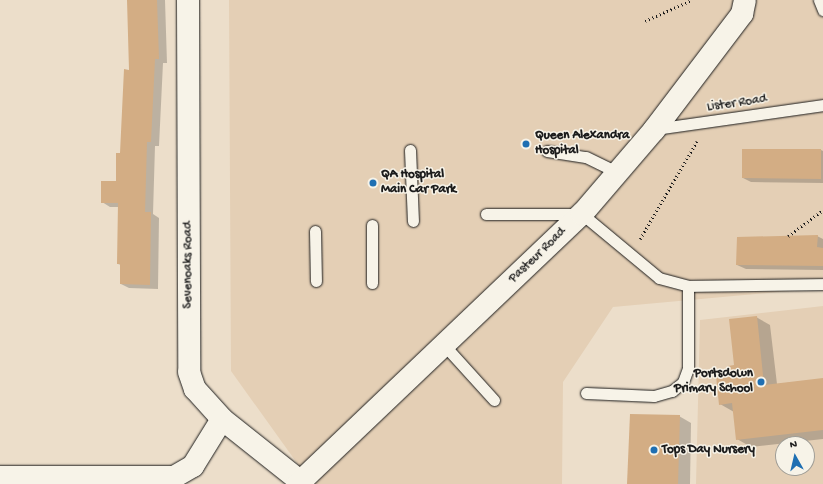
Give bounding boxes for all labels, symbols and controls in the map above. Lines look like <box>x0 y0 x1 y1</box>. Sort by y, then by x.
street label: Lister Road <box>706 92 768 116</box>
place label: Queen Alexandra Hospital <box>535 129 629 160</box>
marker: Queen Alexandra Hospital <box>520 138 532 150</box>
place label: QA Hospital Main Car Park <box>381 168 456 199</box>
marker: QA Hospital Main Car Park <box>368 178 378 188</box>
street label: Sevenoaks Road <box>181 221 197 309</box>
street label: Pasteur Road <box>506 225 570 287</box>
place label: Portsdown Primary School <box>674 367 753 398</box>
marker: Portsdown Primary School <box>756 377 766 387</box>
north arrow <box>775 436 815 476</box>
text: N <box>789 439 798 452</box>
place label: Tops Day Nursery <box>662 442 755 458</box>
marker: Tops Day Nursery <box>649 445 659 455</box>

